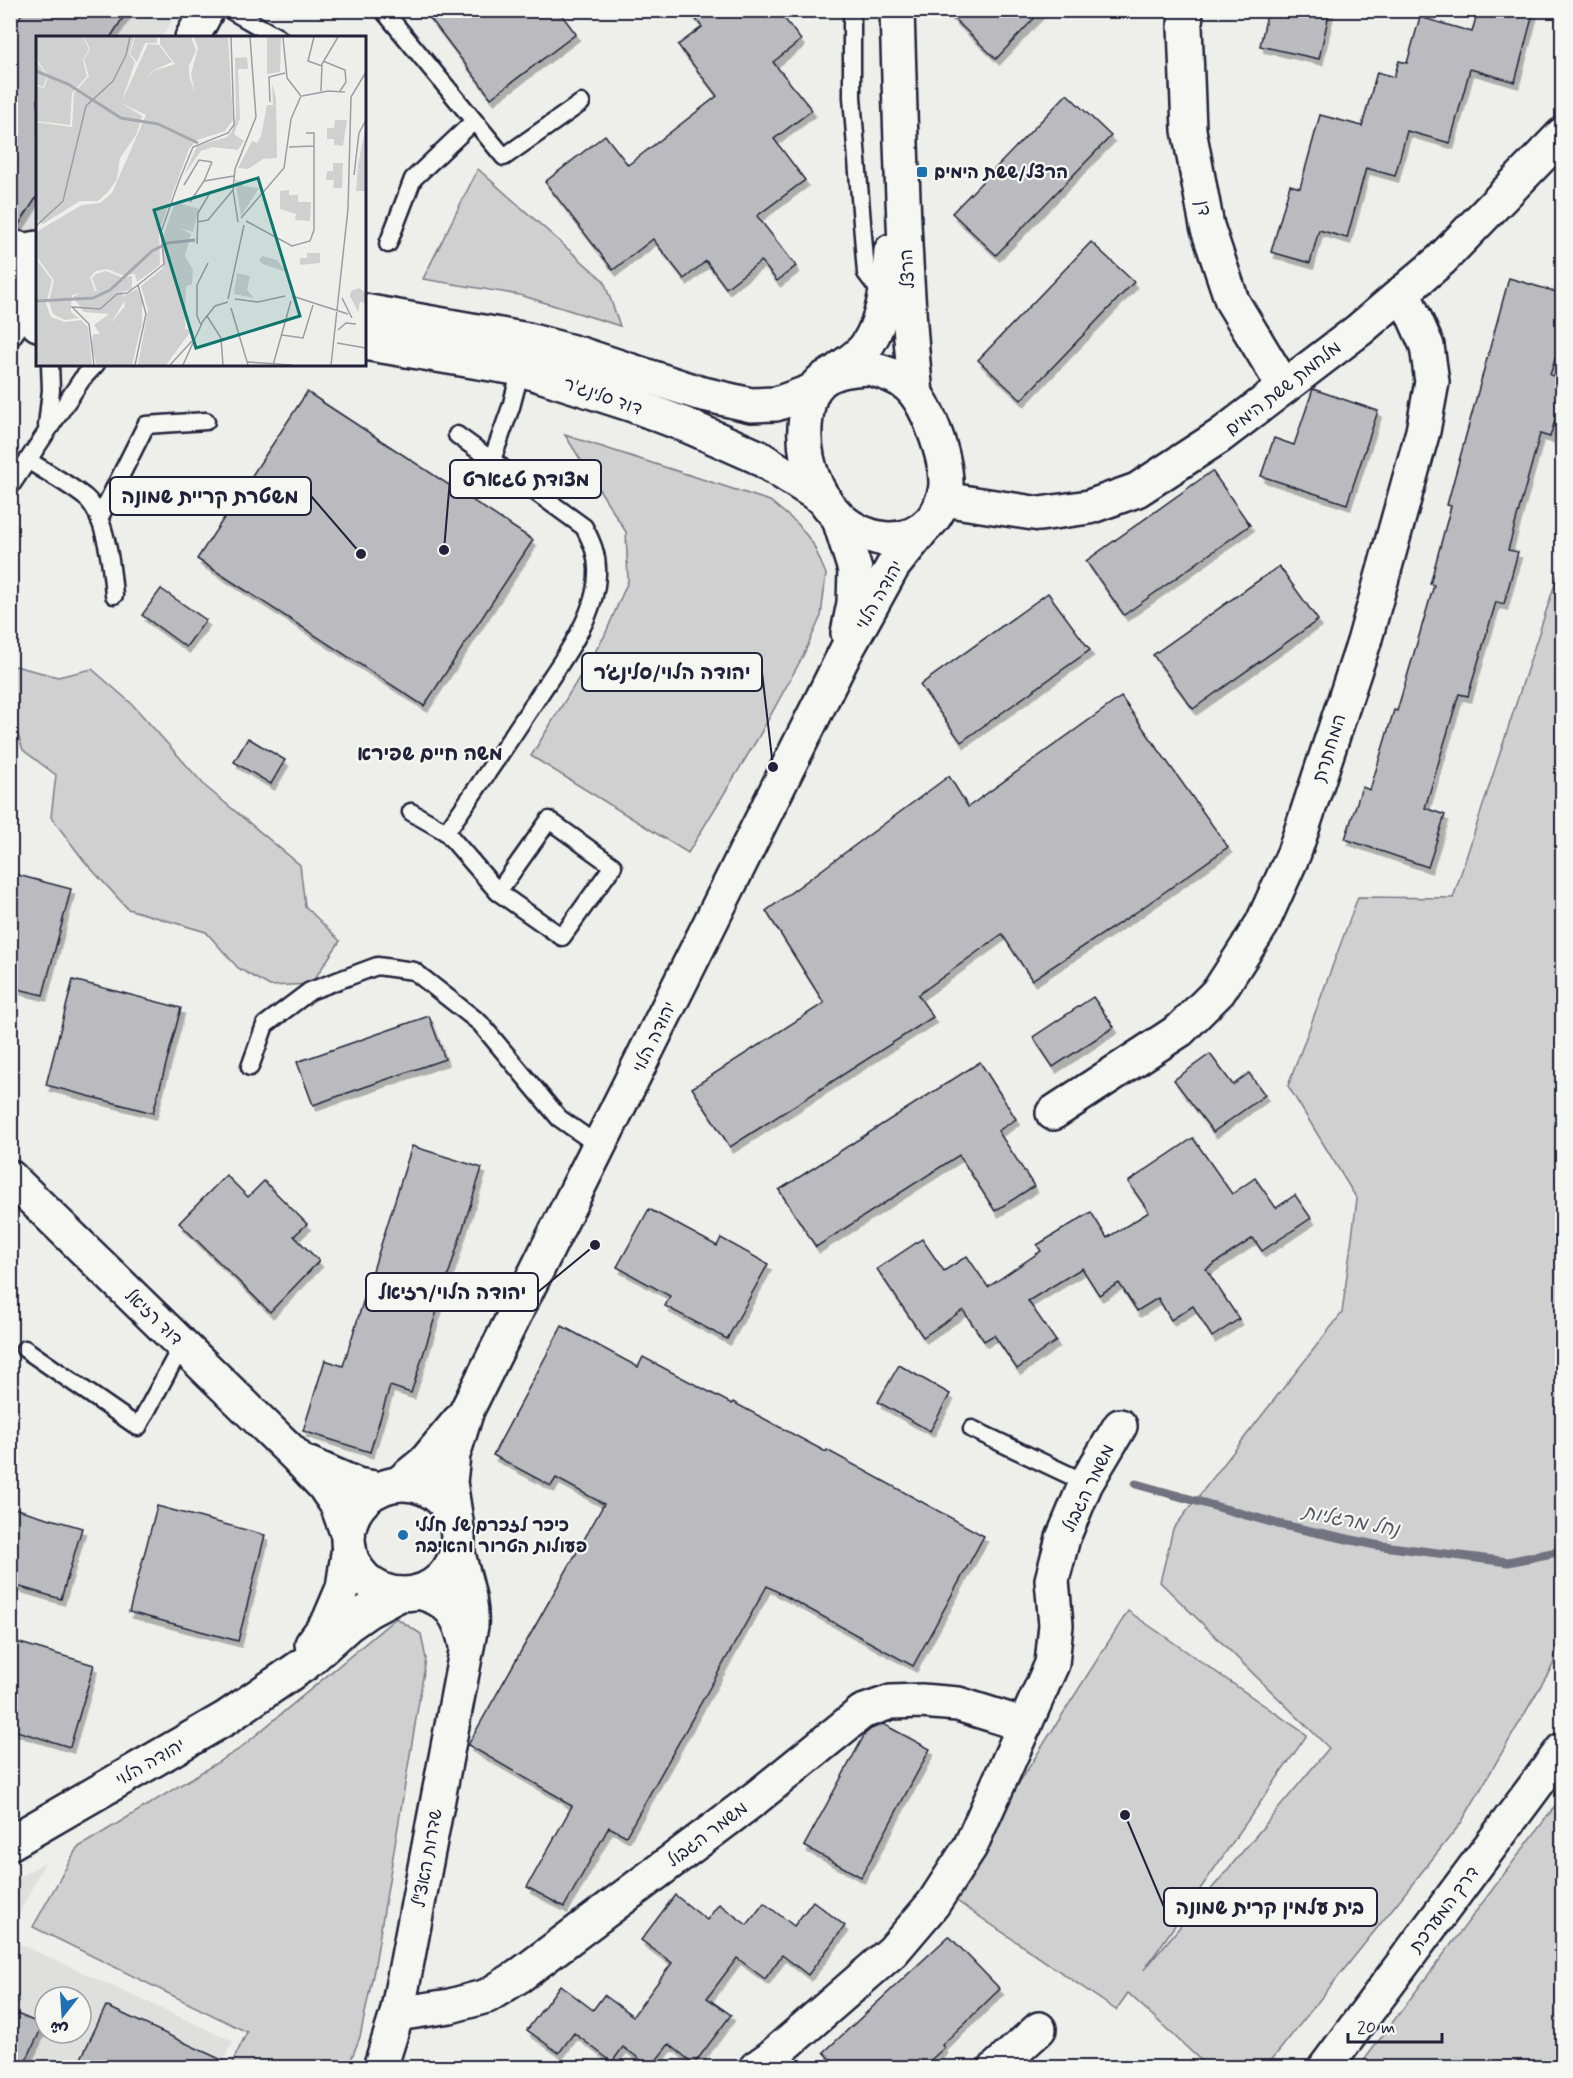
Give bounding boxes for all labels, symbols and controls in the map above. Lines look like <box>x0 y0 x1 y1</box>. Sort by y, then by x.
inset map <box>36 36 366 366</box>
place label: הרצל/ששת הימים <box>934 161 1068 185</box>
marker: הרצל/ששת הימים <box>915 165 929 179</box>
street label: דן <box>1190 198 1216 218</box>
street label: הרצל <box>895 248 921 289</box>
street label: מלחמת ששת הימים <box>1221 336 1346 442</box>
street label: דוד סלינג'ר <box>560 372 645 422</box>
callout: מצודת טגארט <box>450 460 601 498</box>
text: מצודת טגארט <box>463 467 589 494</box>
callout: משטרת קריית שמונה <box>110 477 311 515</box>
text: משטרת קריית שמונה <box>121 484 299 511</box>
street label: יהודה הלוי <box>850 556 909 635</box>
callout: יהודה הלוי/סלינג׳ר <box>582 653 762 691</box>
text: יהודה הלוי/סלינג׳ר <box>594 660 750 687</box>
street label: המחתרת <box>1308 711 1352 785</box>
district label: משה חיים שפירא <box>357 741 503 768</box>
street label: יהודה הלוי <box>627 998 682 1077</box>
callout: יהודה הלוי/רזיאל <box>366 1273 538 1311</box>
text: יהודה הלוי/רזיאל <box>378 1280 526 1307</box>
street label: דוד רזיאל <box>119 1284 187 1351</box>
street label: משמר הגבול <box>1057 1440 1121 1537</box>
water label: נחל מרגליות <box>1298 1498 1403 1544</box>
place label: כיכר לזכרם של חללי פעולות הטרור והאיבה <box>415 1514 587 1559</box>
marker: כיכר לזכרם של חללי פעולות הטרור והאיבה <box>396 1528 410 1542</box>
street label: יהודה הלוי <box>111 1733 190 1792</box>
street label: משמר הגבול <box>662 1797 753 1873</box>
street label: שדרות האצ"ל <box>408 1807 448 1909</box>
street label: דרך המערכת <box>1404 1862 1485 1958</box>
callout: בית עלמין קרית שמונה <box>1164 1888 1377 1926</box>
text: בית עלמין קרית שמונה <box>1176 1895 1364 1922</box>
north arrow <box>33 1985 93 2045</box>
scale bar <box>1348 2006 1442 2044</box>
text: ش <box>48 2015 71 2041</box>
text: 20 m <box>1357 2016 1395 2040</box>

